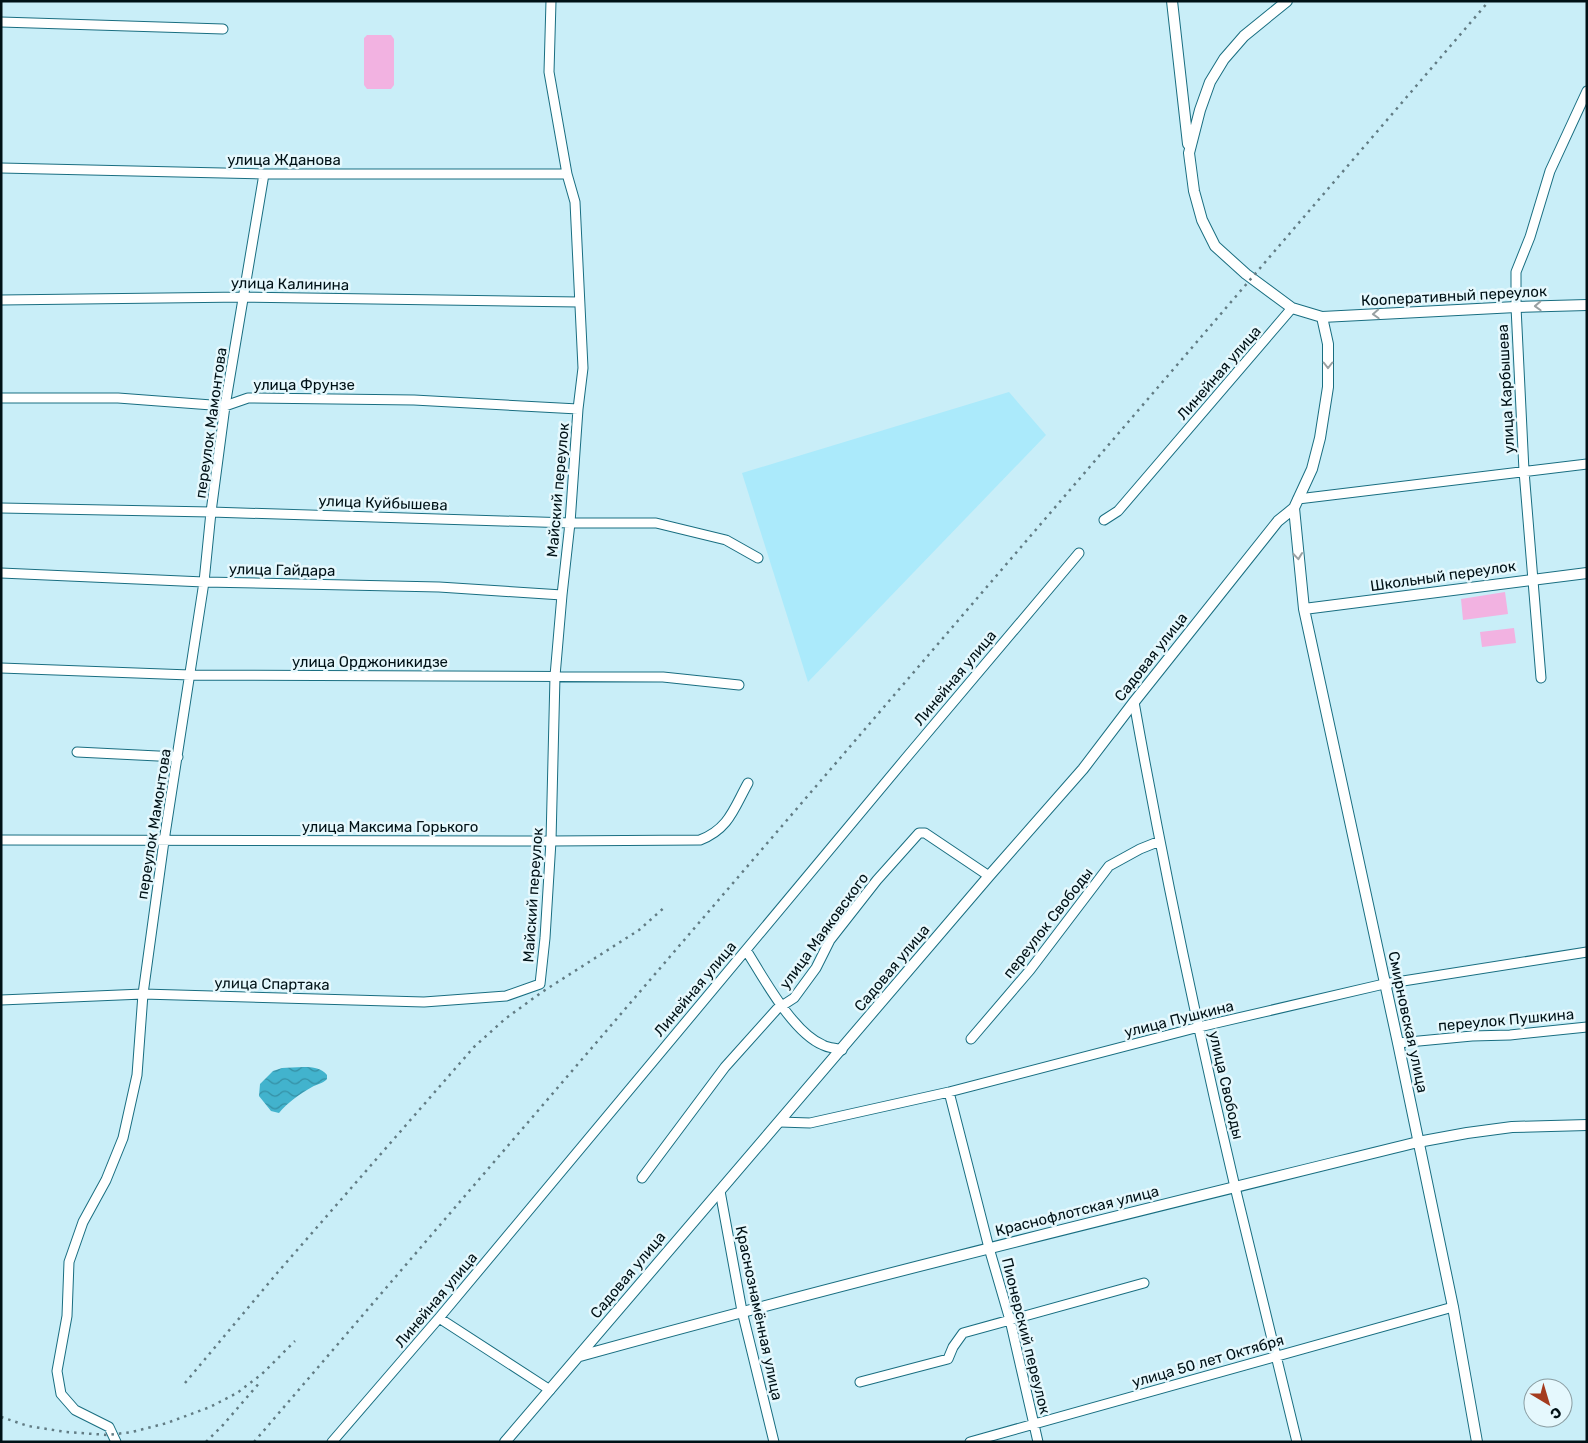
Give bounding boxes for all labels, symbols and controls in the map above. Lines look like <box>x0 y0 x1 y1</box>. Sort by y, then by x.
street label: улица Жданова <box>227 151 341 169</box>
street label: улица Калинина <box>231 274 349 294</box>
street label: Кооперативный переулок <box>1361 282 1547 310</box>
one-way arrow <box>1534 301 1542 312</box>
one-way arrow <box>1371 309 1379 320</box>
street label: Линейная улица <box>1173 322 1265 424</box>
street label: улица Карбышева <box>1494 324 1518 454</box>
street label: переулок Мамонтова <box>191 346 231 500</box>
one-way arrow <box>1323 362 1333 369</box>
street label: улица Фрунзе <box>253 376 355 394</box>
street label: Майский переулок <box>543 422 573 558</box>
street label: улица Куйбышева <box>318 492 448 514</box>
one-way arrow <box>1292 553 1303 561</box>
street label: Школьный переулок <box>1369 557 1517 595</box>
street label: улица Гайдара <box>229 560 335 580</box>
street label: Садовая улица <box>1111 609 1191 705</box>
street label: Линейная улица <box>910 627 1000 729</box>
street label: улица Орджоникидзе <box>292 653 448 671</box>
street label: переулок Мамонтова <box>133 747 175 901</box>
street label: улица Максима Горького <box>302 818 478 836</box>
street label: Майский переулок <box>519 827 547 963</box>
street label: переулок Свободы <box>999 864 1097 982</box>
street label: улица Маяковского <box>776 869 872 993</box>
street label: Садовая улица <box>851 921 933 1015</box>
street label: Линейная улица <box>650 938 740 1040</box>
street label: Смирновская улица <box>1384 950 1432 1094</box>
street label: улица Спартака <box>214 974 330 994</box>
street label: улица Пушкина <box>1122 997 1236 1041</box>
street label: переулок Пушкина <box>1437 1005 1575 1035</box>
street label: улица Свободы <box>1205 1029 1247 1141</box>
street label: Краснофлотская улица <box>993 1182 1161 1240</box>
street label: Краснознамённая улица <box>732 1224 786 1402</box>
street label: Садовая улица <box>587 1228 669 1322</box>
street label: Линейная улица <box>391 1249 481 1351</box>
street label: Пионерский переулок <box>998 1256 1054 1416</box>
street label: улица 50 лет Октября <box>1130 1331 1286 1391</box>
north arrow <box>1523 1378 1573 1428</box>
text: С <box>1546 1403 1565 1423</box>

